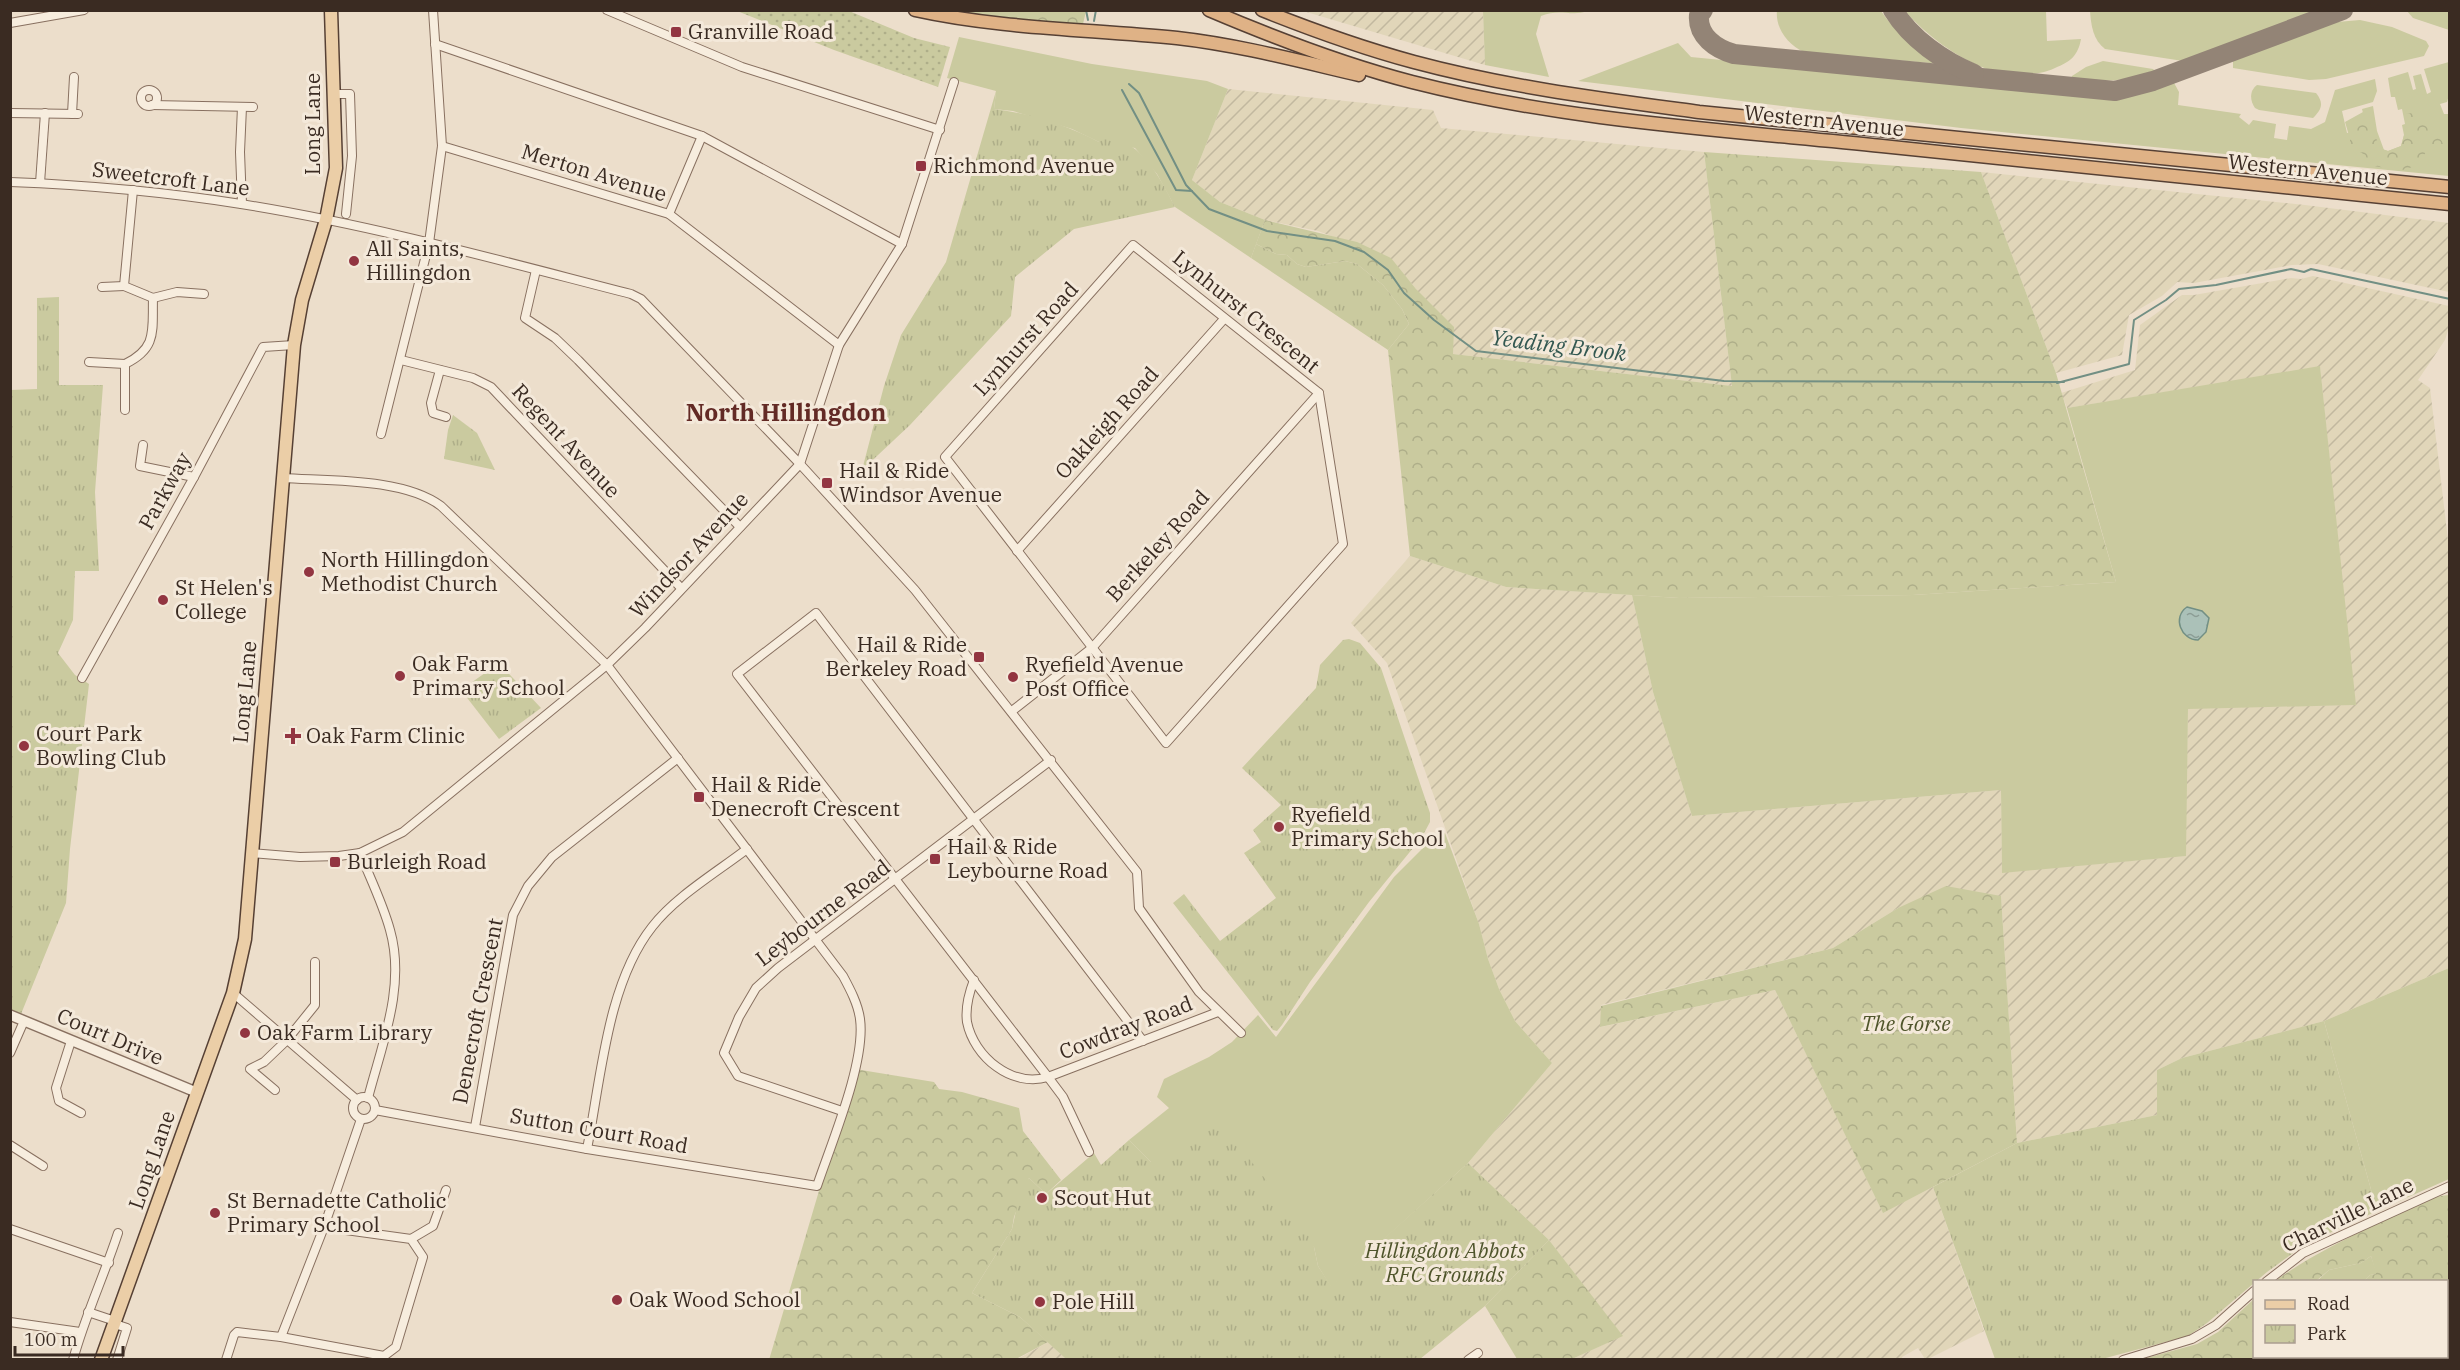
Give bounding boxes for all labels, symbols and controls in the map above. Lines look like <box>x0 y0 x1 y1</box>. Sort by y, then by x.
place label: Granville Road <box>688 17 834 45</box>
marker: Granville Road <box>669 25 683 39</box>
street label: Long Lane <box>298 73 326 175</box>
street label: Western Avenue <box>1743 98 1906 142</box>
street label: Merton Avenue <box>518 137 670 207</box>
street label: Western Avenue <box>2227 147 2390 191</box>
place label: Richmond Avenue <box>933 151 1114 179</box>
street label: Sweetcroft Lane <box>91 154 251 202</box>
marker: Richmond Avenue <box>914 159 928 173</box>
place label: All Saints, Hillingdon <box>366 234 471 286</box>
street label: Lynhurst Crescent <box>1167 243 1326 379</box>
marker: All Saints, Hillingdon <box>347 254 361 268</box>
street label: Lynhurst Road <box>967 275 1084 401</box>
water label: Yeading Brook <box>1490 322 1629 367</box>
street label: Oakleigh Road <box>1048 360 1164 485</box>
street label: Regent Avenue <box>506 377 627 504</box>
district label: North Hillingdon <box>686 396 886 428</box>
street label: Parkway <box>131 446 197 534</box>
place label: Hail & Ride Windsor Avenue <box>839 456 1002 508</box>
marker: Hail & Ride Windsor Avenue <box>820 476 834 490</box>
street label: Berkeley Road <box>1100 483 1215 607</box>
street label: Windsor Avenue <box>622 485 754 623</box>
place label: North Hillingdon Methodist Church <box>321 545 498 597</box>
marker: North Hillingdon Methodist Church <box>302 565 316 579</box>
place label: St Helen's College <box>175 573 273 625</box>
marker: St Helen's College <box>156 593 170 607</box>
place label: Hail & Ride Berkeley Road <box>826 630 967 682</box>
street label: Long Lane <box>226 640 262 744</box>
place label: Oak Farm Primary School <box>412 649 565 701</box>
marker: Hail & Ride Berkeley Road <box>972 650 986 664</box>
place label: Ryefield Avenue Post Office <box>1025 650 1184 702</box>
marker: Oak Farm Primary School <box>393 669 407 683</box>
marker: Ryefield Avenue Post Office <box>1006 670 1020 684</box>
place label: Court Park Bowling Club <box>36 719 166 771</box>
place label: Oak Farm Clinic <box>306 721 465 749</box>
marker: Oak Farm Clinic <box>284 727 302 745</box>
marker: Court Park Bowling Club <box>17 739 31 753</box>
place label: Hail & Ride Denecroft Crescent <box>711 770 900 822</box>
marker: Hail & Ride Denecroft Crescent <box>692 790 706 804</box>
place label: Ryefield Primary School <box>1291 800 1444 852</box>
marker: Ryefield Primary School <box>1272 820 1286 834</box>
place label: Hail & Ride Leybourne Road <box>947 832 1109 884</box>
place label: Burleigh Road <box>347 847 487 875</box>
street label: Leybourne Road <box>750 852 895 972</box>
marker: Hail & Ride Leybourne Road <box>928 852 942 866</box>
marker: Burleigh Road <box>328 855 342 869</box>
street label: Denecroft Crescent <box>445 915 509 1106</box>
street label: Cowdray Road <box>1055 989 1197 1065</box>
street label: Court Drive <box>53 1001 168 1071</box>
park label: The Gorse <box>1861 1009 1951 1037</box>
place label: Oak Farm Library <box>257 1018 433 1046</box>
marker: Oak Farm Library <box>238 1026 252 1040</box>
street label: Sutton Court Road <box>508 1101 691 1159</box>
street label: Long Lane <box>121 1107 181 1213</box>
street label: Charville Lane <box>2277 1170 2418 1258</box>
place label: Scout Hut <box>1054 1183 1151 1211</box>
place label: St Bernadette Catholic Primary School <box>227 1186 447 1238</box>
marker: Scout Hut <box>1035 1191 1049 1205</box>
marker: St Bernadette Catholic Primary School <box>208 1206 222 1220</box>
park label: Hillingdon Abbots RFC Grounds <box>1364 1236 1525 1288</box>
legend <box>2253 1280 2448 1358</box>
place label: Oak Wood School <box>629 1285 800 1313</box>
place label: Pole Hill <box>1052 1287 1135 1315</box>
text: Road <box>2307 1292 2350 1315</box>
marker: Oak Wood School <box>610 1293 624 1307</box>
marker: Pole Hill <box>1033 1295 1047 1309</box>
scale bar <box>15 1319 123 1357</box>
text: Park <box>2307 1322 2347 1345</box>
text: 100 m <box>24 1328 78 1351</box>

